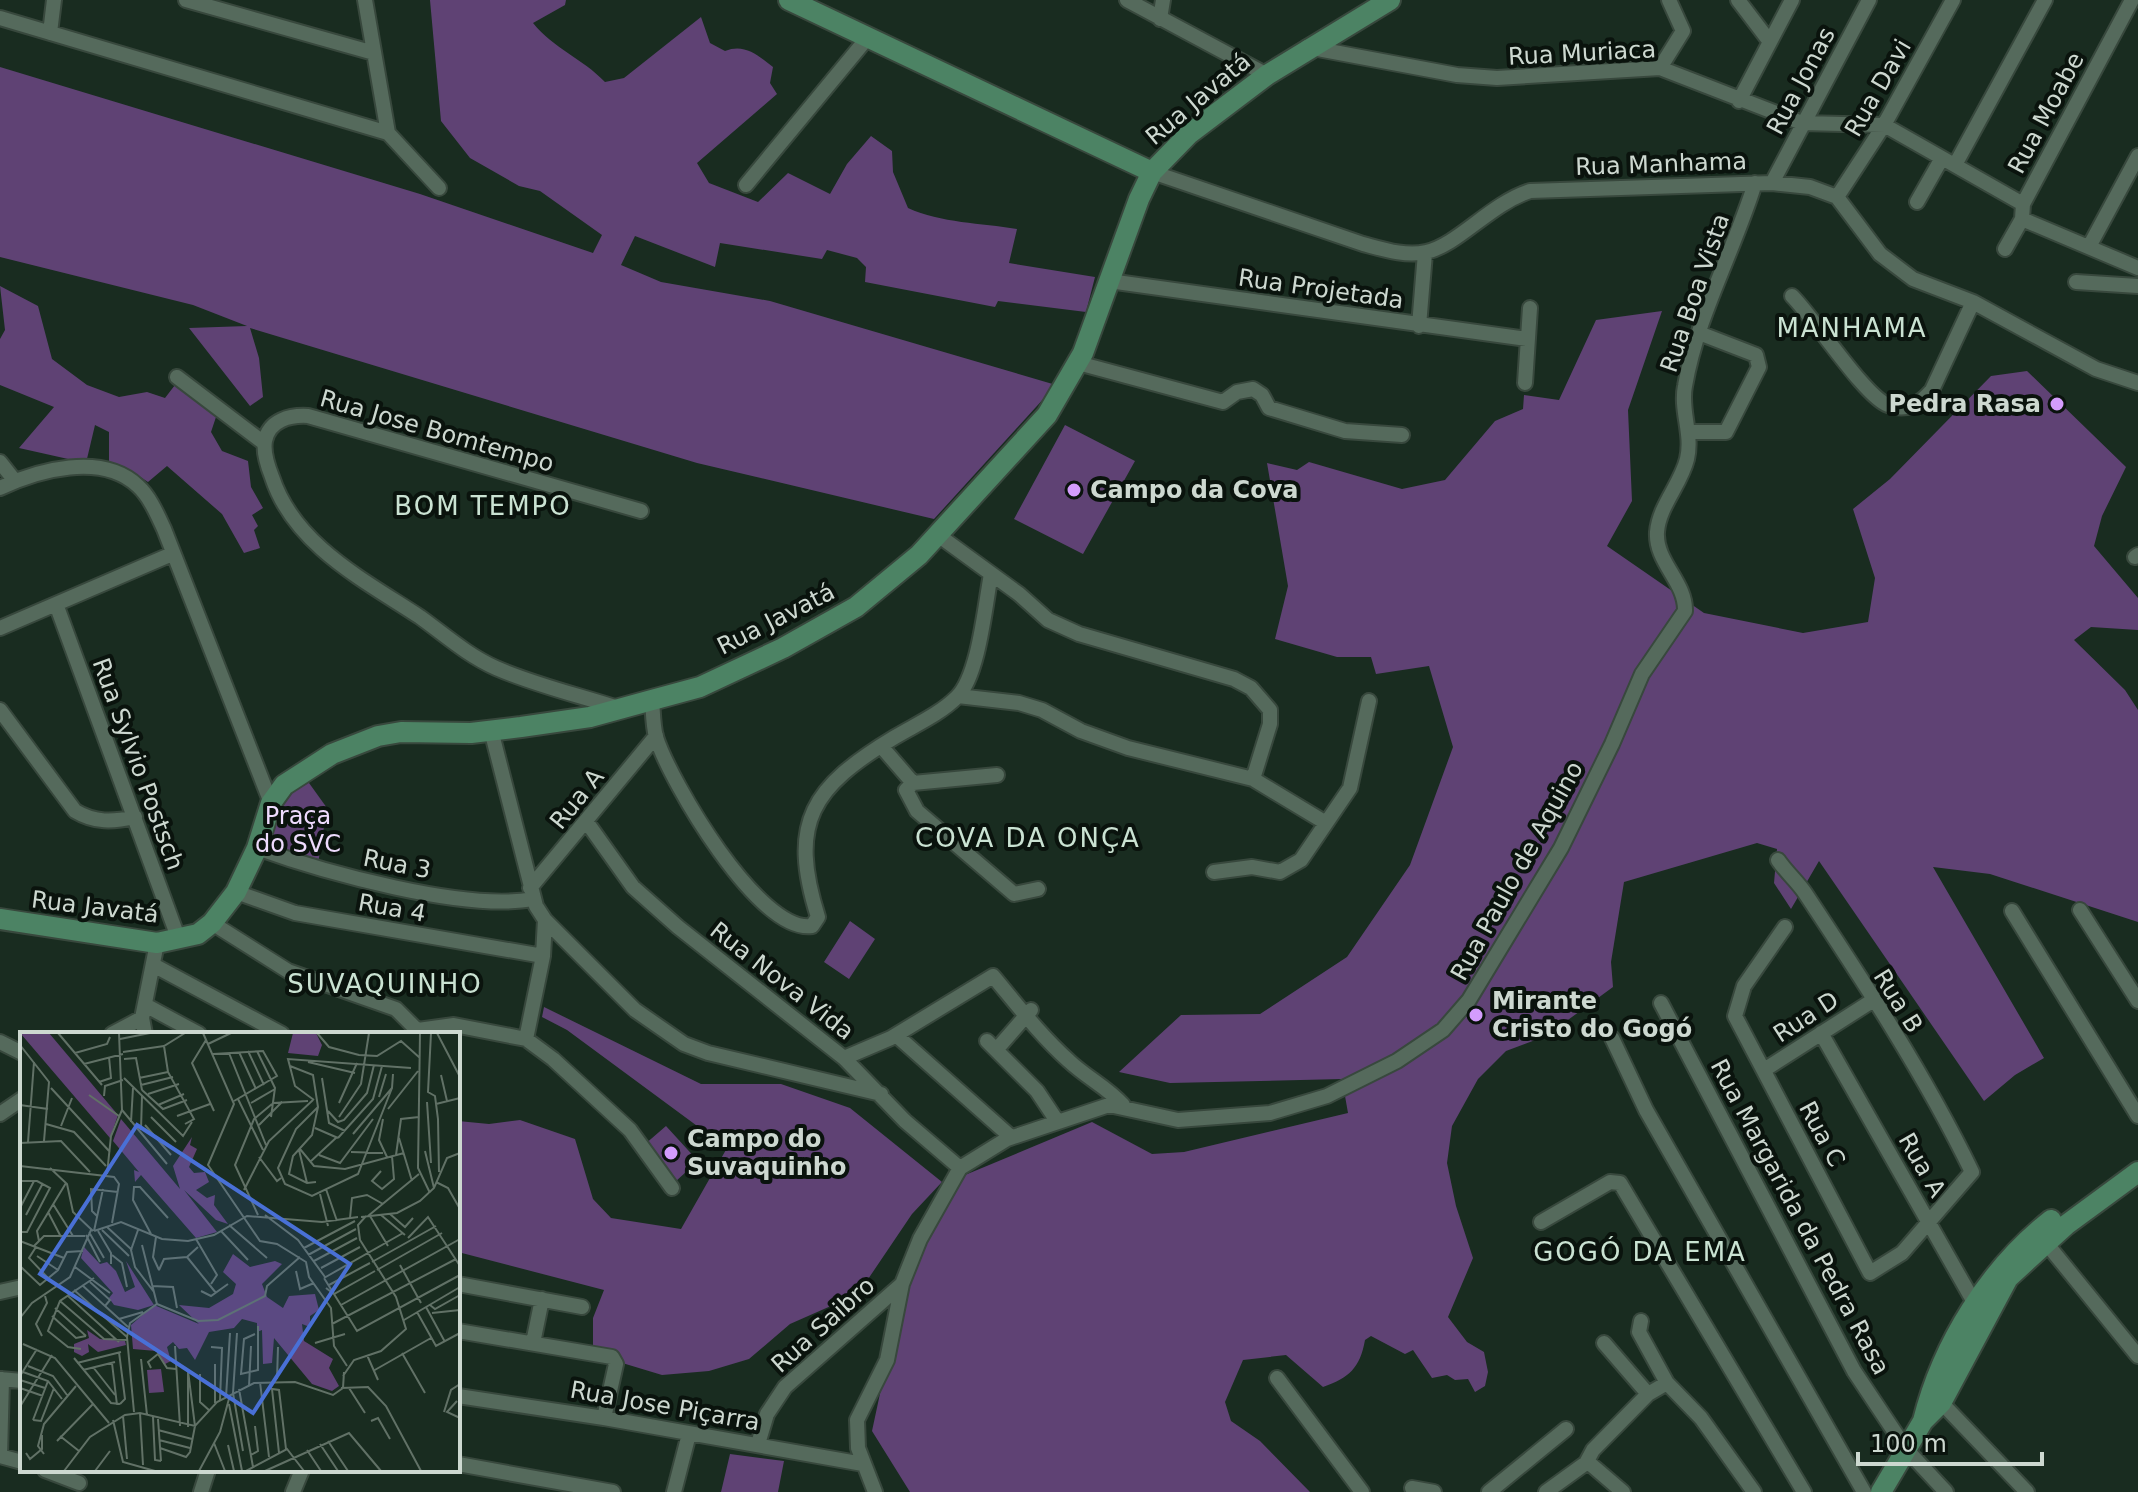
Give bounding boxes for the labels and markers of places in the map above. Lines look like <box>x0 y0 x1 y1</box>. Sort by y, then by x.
place label: Pedra Rasa <box>1888 390 2041 418</box>
marker: Pedra Rasa <box>2048 395 2066 413</box>
place label: Campo da Cova <box>1090 476 1299 504</box>
marker: Campo da Cova <box>1065 481 1083 499</box>
place label: Mirante Cristo do Gogó <box>1492 987 1692 1043</box>
marker: Mirante Cristo do Gogó <box>1467 1006 1485 1024</box>
place label: Campo do Suvaquinho <box>687 1125 846 1181</box>
marker: Campo do Suvaquinho <box>662 1144 680 1162</box>

